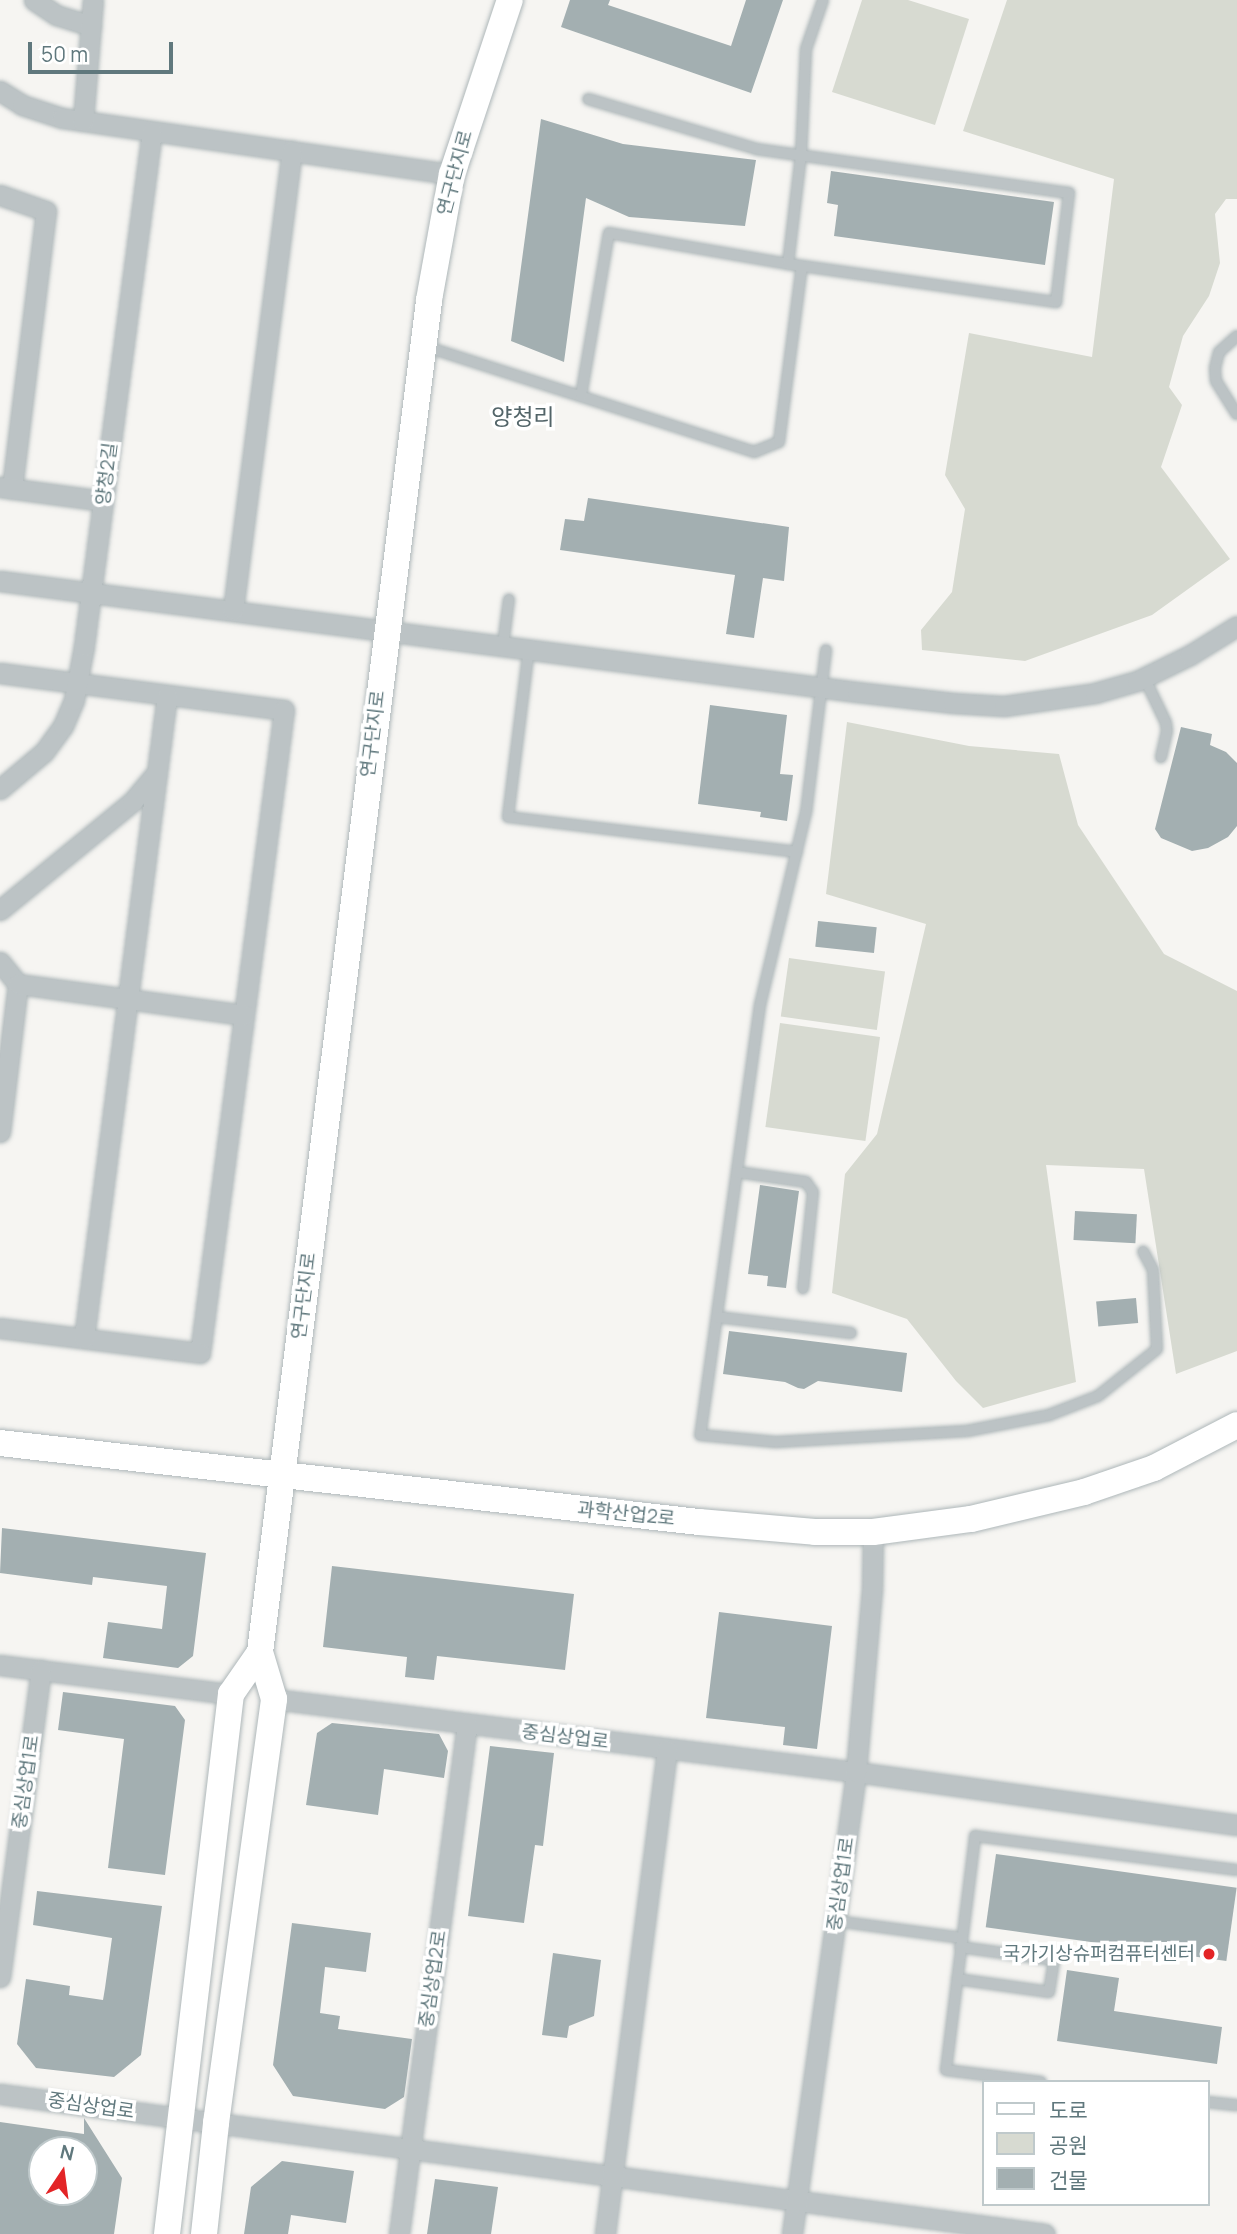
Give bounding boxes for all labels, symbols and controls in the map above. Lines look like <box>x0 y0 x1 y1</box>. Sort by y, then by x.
scale bar <box>32 28 177 72</box>
text: 50 m <box>41 40 88 68</box>
street label: 연구단지로 <box>433 128 477 218</box>
district label: 양청리 <box>491 402 555 430</box>
street label: 양청2길 <box>92 441 122 507</box>
street label: 연구단지로 <box>356 689 390 779</box>
street label: 연구단지로 <box>287 1251 321 1341</box>
street label: 과학산업2로 <box>576 1498 676 1530</box>
street label: 중심상업로 <box>520 1720 610 1754</box>
street label: 중심상업1로 <box>8 1733 44 1831</box>
street label: 중심상업1로 <box>823 1835 859 1933</box>
street label: 중심상업2로 <box>415 1929 451 2029</box>
place label: 국가기상슈퍼컴퓨터센터 <box>1003 1943 1195 1965</box>
marker: 국가기상슈퍼컴퓨터센터 <box>1201 1946 1217 1962</box>
legend <box>982 2080 1209 2206</box>
street label: 중심상업로 <box>46 2089 136 2123</box>
text: 도로 <box>1049 2096 1088 2124</box>
text: 공원 <box>1049 2131 1088 2159</box>
north arrow <box>28 2136 98 2206</box>
text: N <box>58 2138 77 2167</box>
text: 건물 <box>1049 2166 1088 2194</box>

